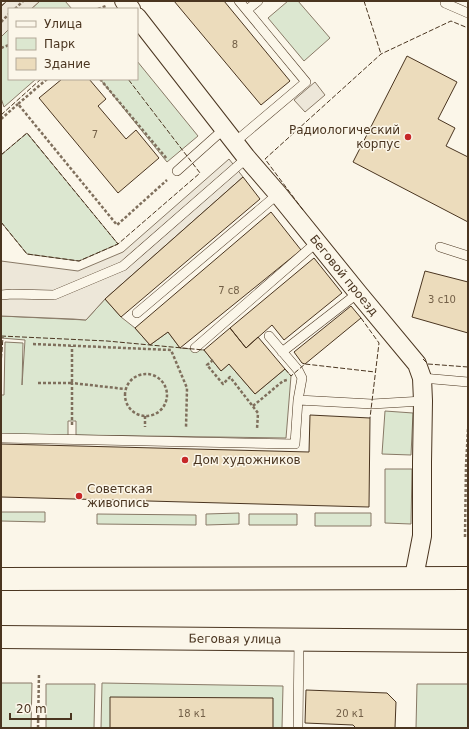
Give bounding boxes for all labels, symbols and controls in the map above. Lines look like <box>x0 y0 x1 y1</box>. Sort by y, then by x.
legend <box>8 8 138 80</box>
text: Улица <box>44 17 82 31</box>
text: Парк <box>44 37 75 51</box>
house number: 8 <box>232 39 238 50</box>
text: Здание <box>44 57 90 71</box>
place label: Радиологический корпус <box>289 123 400 151</box>
house number: 7 <box>92 129 98 140</box>
marker: Радиологический корпус <box>403 132 413 142</box>
street label: Беговой проезд <box>307 232 381 319</box>
house number: 7 с8 <box>218 285 240 296</box>
house number: 3 с10 <box>428 294 456 305</box>
place label: Дом художников <box>193 453 301 467</box>
marker: Дом художников <box>180 455 190 465</box>
place label: Советская живопись <box>87 482 153 510</box>
marker: Советская живопись <box>74 491 84 501</box>
street label: Беговая улица <box>188 632 281 646</box>
scale bar <box>10 695 71 721</box>
text: 20 m <box>16 702 47 716</box>
house number: 18 к1 <box>178 708 206 719</box>
house number: 20 к1 <box>336 708 364 719</box>

